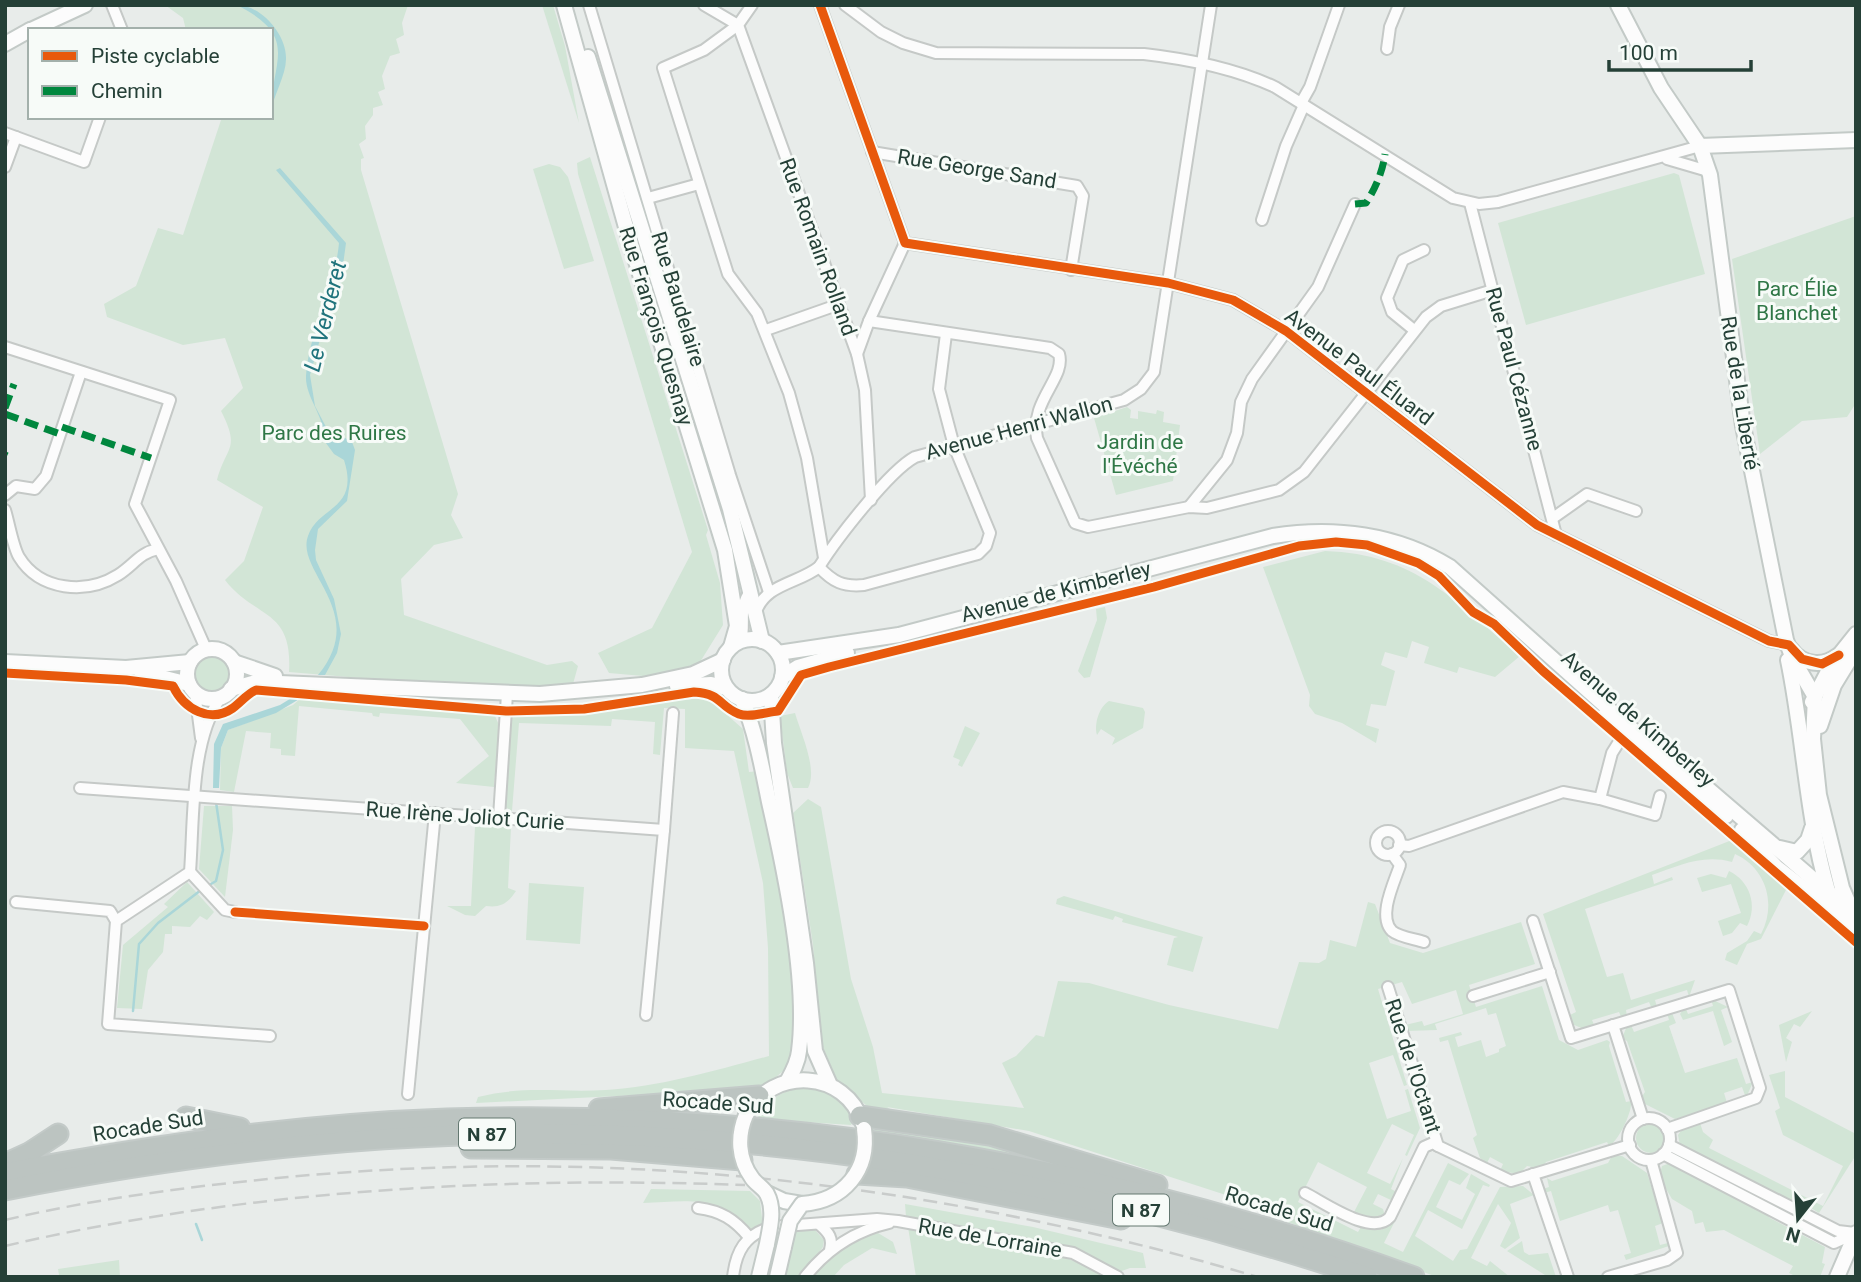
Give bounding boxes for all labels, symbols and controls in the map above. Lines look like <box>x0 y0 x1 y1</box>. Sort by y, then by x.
legend <box>28 28 273 119</box>
scale bar <box>1609 28 1751 72</box>
text: 100 m <box>1619 41 1678 65</box>
text: Piste cyclable <box>91 44 220 68</box>
text: Chemin <box>91 79 163 103</box>
street label: Rue George Sand <box>896 145 1058 193</box>
street label: Rue Romain Rolland <box>775 155 861 339</box>
street label: Rue François Quesnay <box>614 224 698 428</box>
street label: Rue Baudelaire <box>646 229 710 369</box>
water label: Le Verderet <box>299 257 352 374</box>
park label: Parc Élie Blanchet <box>1756 277 1838 325</box>
street label: Rue Paul Cézanne <box>1481 285 1547 453</box>
street label: Avenue Paul Éluard <box>1280 304 1438 430</box>
street label: Rue de la Liberté <box>1716 314 1764 472</box>
street label: Avenue Henri Wallon <box>923 391 1115 465</box>
park label: Parc des Ruires <box>261 421 407 445</box>
park label: Jardin de l'Évéché <box>1097 430 1183 478</box>
street label: Avenue de Kimberley <box>959 557 1153 627</box>
street label: Avenue de Kimberley <box>1557 646 1719 792</box>
street label: Rue Irène Joliot Curie <box>365 797 565 835</box>
street label: Rue de l'Octant <box>1380 996 1446 1136</box>
street label: Rocade Sud <box>662 1087 774 1119</box>
street label: Rocade Sud <box>91 1105 205 1147</box>
road number: N 87 <box>459 1118 515 1150</box>
street label: Rocade Sud <box>1222 1181 1336 1237</box>
north arrow <box>1763 1184 1833 1254</box>
road number: N 87 <box>1113 1194 1169 1226</box>
street label: Rue de Lorraine <box>916 1214 1064 1262</box>
text: N <box>1783 1222 1803 1248</box>

